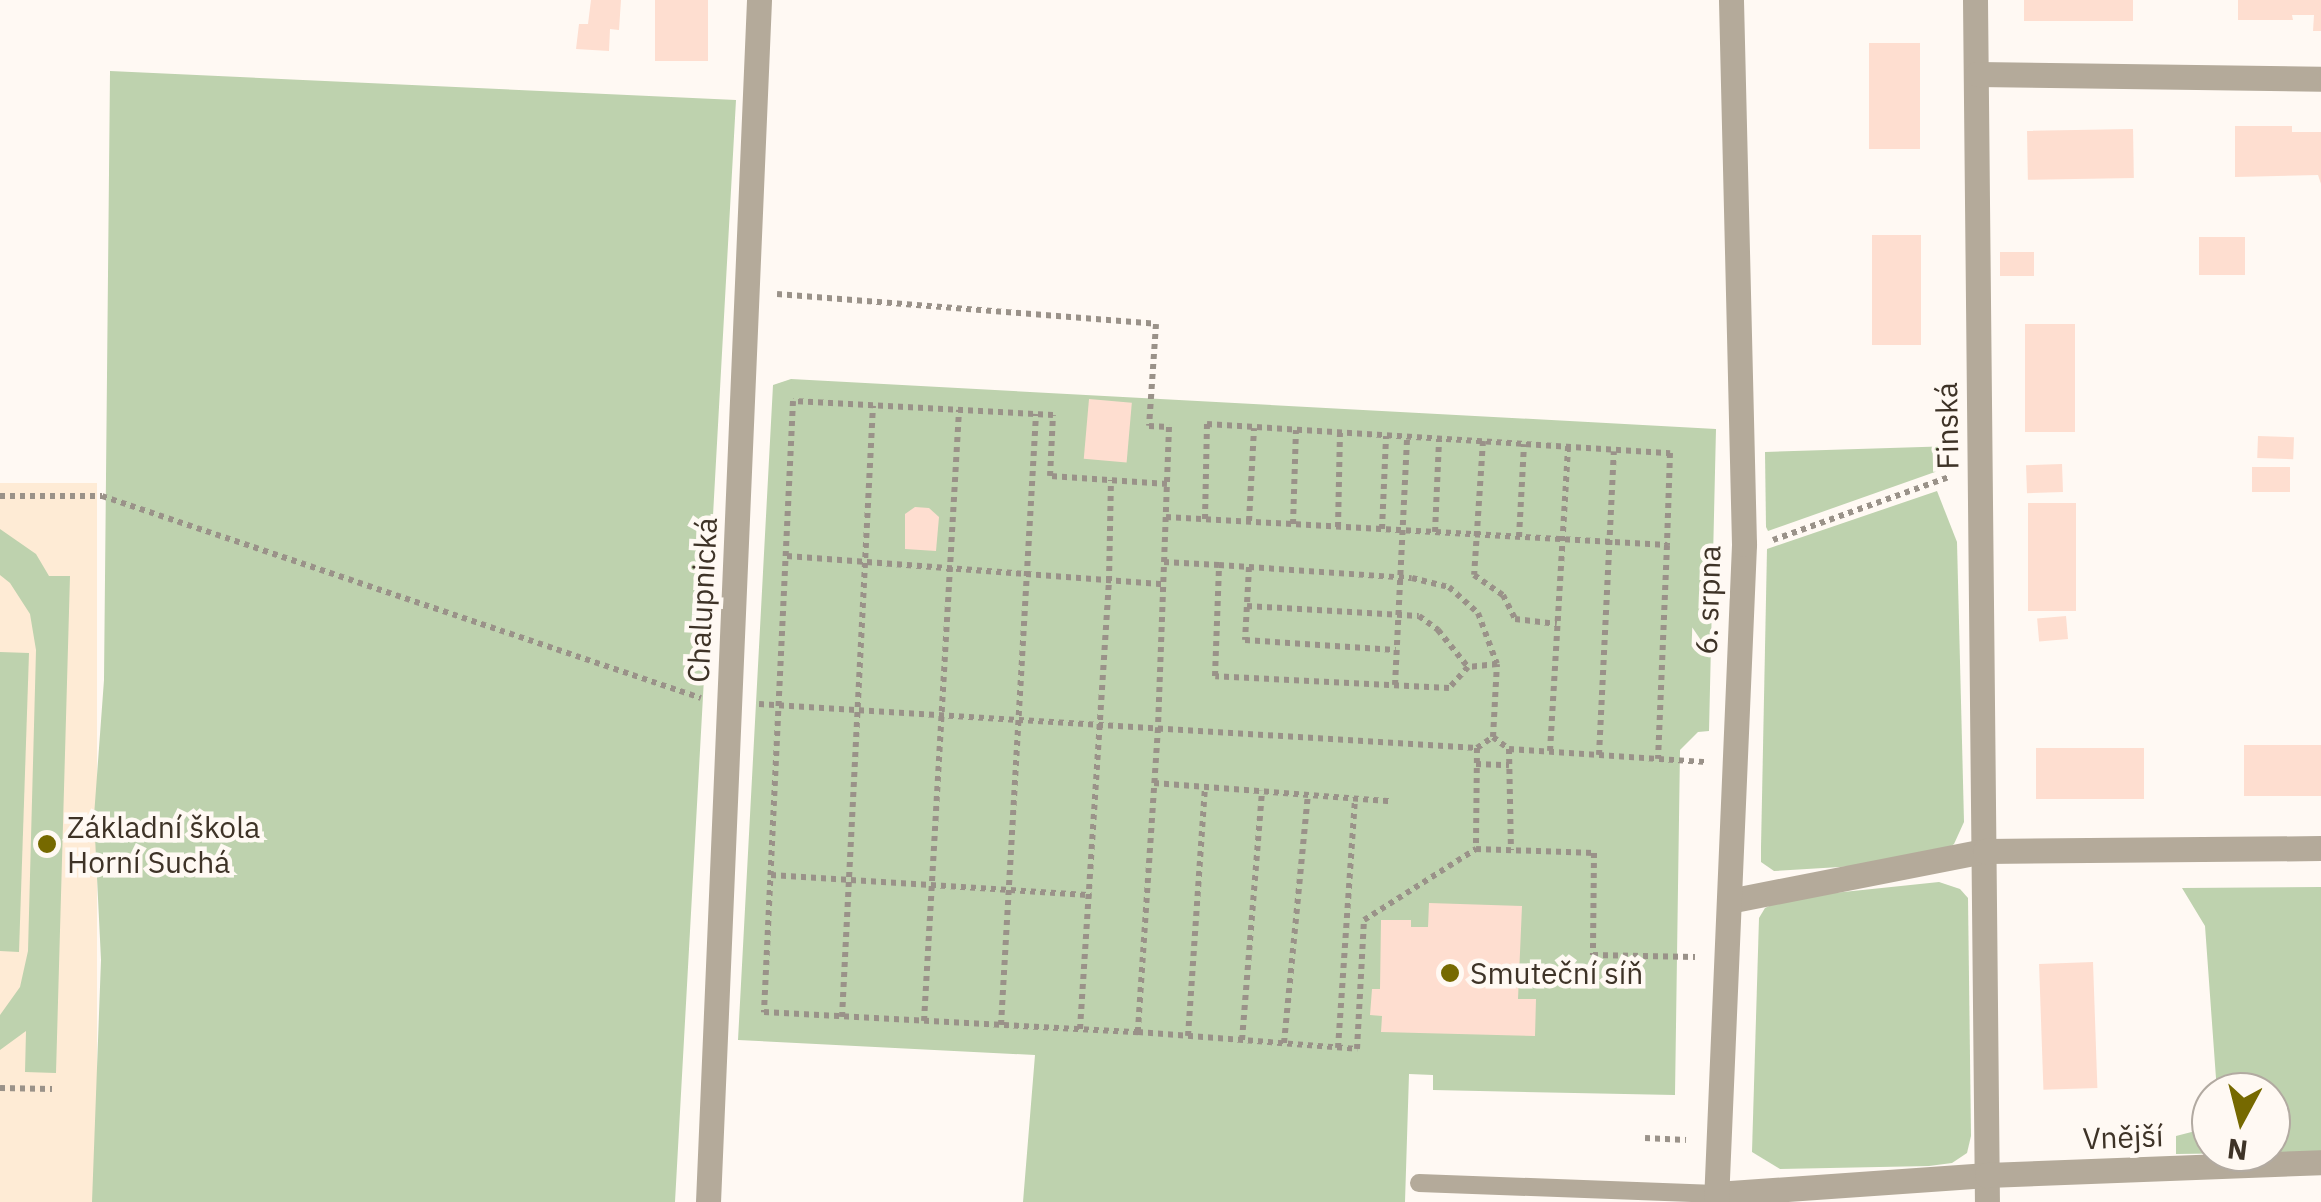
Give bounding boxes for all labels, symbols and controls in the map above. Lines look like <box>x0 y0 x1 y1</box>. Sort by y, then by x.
street label: Finská <box>1928 382 1966 470</box>
street label: Chalupnická <box>680 516 724 684</box>
street label: 6. srpna <box>1688 545 1728 655</box>
place label: Základní škola Horní Suchá <box>67 809 260 880</box>
marker: Základní škola Horní Suchá <box>36 833 58 855</box>
place label: Smuteční síň <box>1470 955 1643 991</box>
marker: Smuteční síň <box>1439 962 1461 984</box>
north arrow <box>2191 1072 2291 1172</box>
street label: Vnější <box>2082 1118 2164 1156</box>
text: N <box>2225 1131 2250 1170</box>

